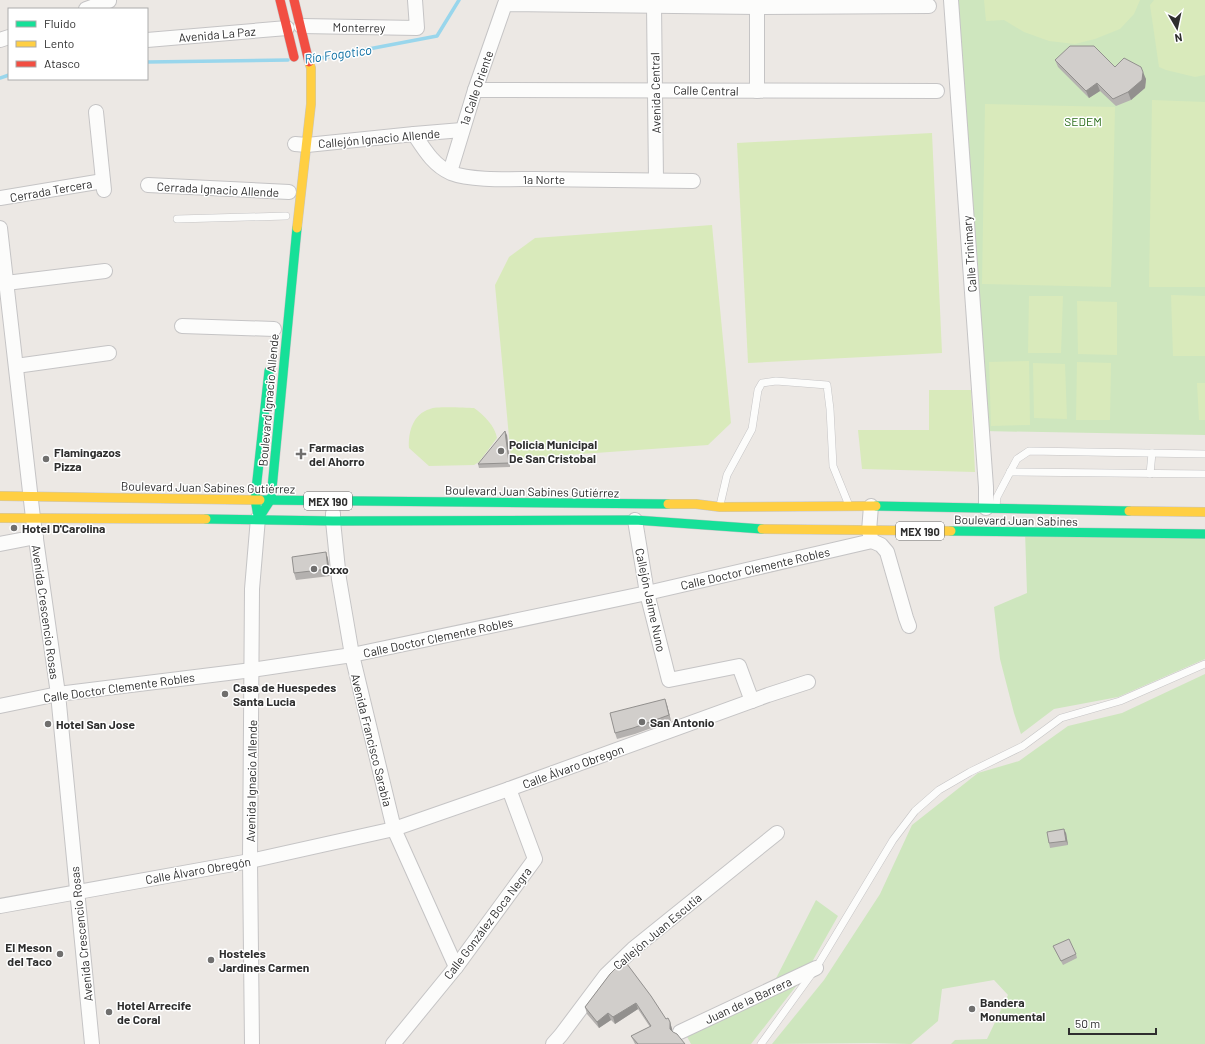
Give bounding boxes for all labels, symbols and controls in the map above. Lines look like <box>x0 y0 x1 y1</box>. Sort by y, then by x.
legend <box>8 8 148 80</box>
north arrow <box>1157 8 1197 48</box>
text: Fluido <box>44 16 76 30</box>
street label: Monterrey <box>333 20 386 34</box>
street label: Avenida La Paz <box>178 24 256 44</box>
text: N <box>1174 31 1183 45</box>
text: Lento <box>44 36 74 50</box>
water label: Río Fogotico <box>303 41 373 67</box>
street label: 1a Calle Oriente <box>457 48 495 128</box>
street label: Avenida Central <box>647 52 663 134</box>
text: Atasco <box>44 56 80 70</box>
street label: Calle Central <box>673 82 739 98</box>
park label: SEDEM <box>1064 114 1102 128</box>
street label: Callejón Ignacio Allende <box>317 126 441 150</box>
street label: 1a Norte <box>523 172 565 186</box>
street label: Cerrada Tercera <box>9 176 93 204</box>
street label: Cerrada Ignacio Allende <box>156 179 280 199</box>
street label: Calle Trinimary <box>959 215 979 293</box>
street label: Boulevard Ignacio Allende <box>255 333 281 467</box>
place label: Policia Municipal De San Cristobal <box>509 437 597 465</box>
place label: Farmacias del Ahorro <box>309 440 365 468</box>
place label: Flamingazos Pizza <box>54 445 121 473</box>
marker: Policia Municipal De San Cristobal <box>496 446 506 456</box>
marker: Farmacias del Ahorro <box>296 449 306 459</box>
marker: Flamingazos Pizza <box>41 454 51 464</box>
street label: Boulevard Juan Sabines Gutiérrez <box>121 478 295 496</box>
street label: Boulevard Juan Sabines Gutiérrez <box>445 482 619 500</box>
road number: MEX 190 <box>304 492 352 510</box>
street label: Boulevard Juan Sabines <box>954 512 1078 528</box>
place label: Hotel D'Carolina <box>22 521 105 535</box>
road number: MEX 190 <box>896 522 944 540</box>
marker: Hotel D'Carolina <box>9 523 19 533</box>
street label: Avenida Crescencio Rosas <box>30 544 62 680</box>
street label: Calle Doctor Clemente Robles <box>679 544 831 592</box>
street label: Callejón Jaime Nuno <box>633 547 669 653</box>
place label: Oxxo <box>322 562 349 576</box>
marker: Oxxo <box>309 564 319 574</box>
street label: Calle Doctor Clemente Robles <box>362 614 514 660</box>
street label: Calle Doctor Clemente Robles <box>42 669 196 705</box>
street label: Avenida Francisco Sarabia <box>349 672 395 808</box>
place label: Casa de Huespedes Santa Lucia <box>233 680 336 708</box>
marker: Casa de Huespedes Santa Lucia <box>220 689 230 699</box>
place label: San Antonio <box>650 715 715 729</box>
place label: Hotel San Jose <box>56 717 135 731</box>
marker: San Antonio <box>637 717 647 727</box>
marker: Hotel San Jose <box>43 719 53 729</box>
street label: Avenida Ignacio Allende <box>243 720 259 842</box>
street label: Calle Álvaro Obregon <box>520 741 626 791</box>
street label: Calle Álvaro Obregón <box>144 854 252 886</box>
street label: Calle González Boca Negra <box>440 864 534 982</box>
street label: Avenida Crescencio Rosas <box>67 865 95 1002</box>
street label: Callejón Juan Escutia <box>610 890 704 972</box>
place label: El Meson del Taco <box>5 940 52 968</box>
place label: Hosteles Jardines Carmen <box>219 946 309 974</box>
marker: El Meson del Taco <box>55 949 65 959</box>
marker: Hosteles Jardines Carmen <box>206 955 216 965</box>
street label: Juan de la Barrera <box>702 974 794 1026</box>
place label: Bandera Monumental <box>980 995 1045 1023</box>
place label: Hotel Arrecife de Coral <box>117 998 192 1026</box>
marker: Bandera Monumental <box>967 1004 977 1014</box>
marker: Hotel Arrecife de Coral <box>104 1007 114 1017</box>
scale bar <box>1069 1010 1156 1036</box>
text: 50 m <box>1075 1016 1100 1030</box>

